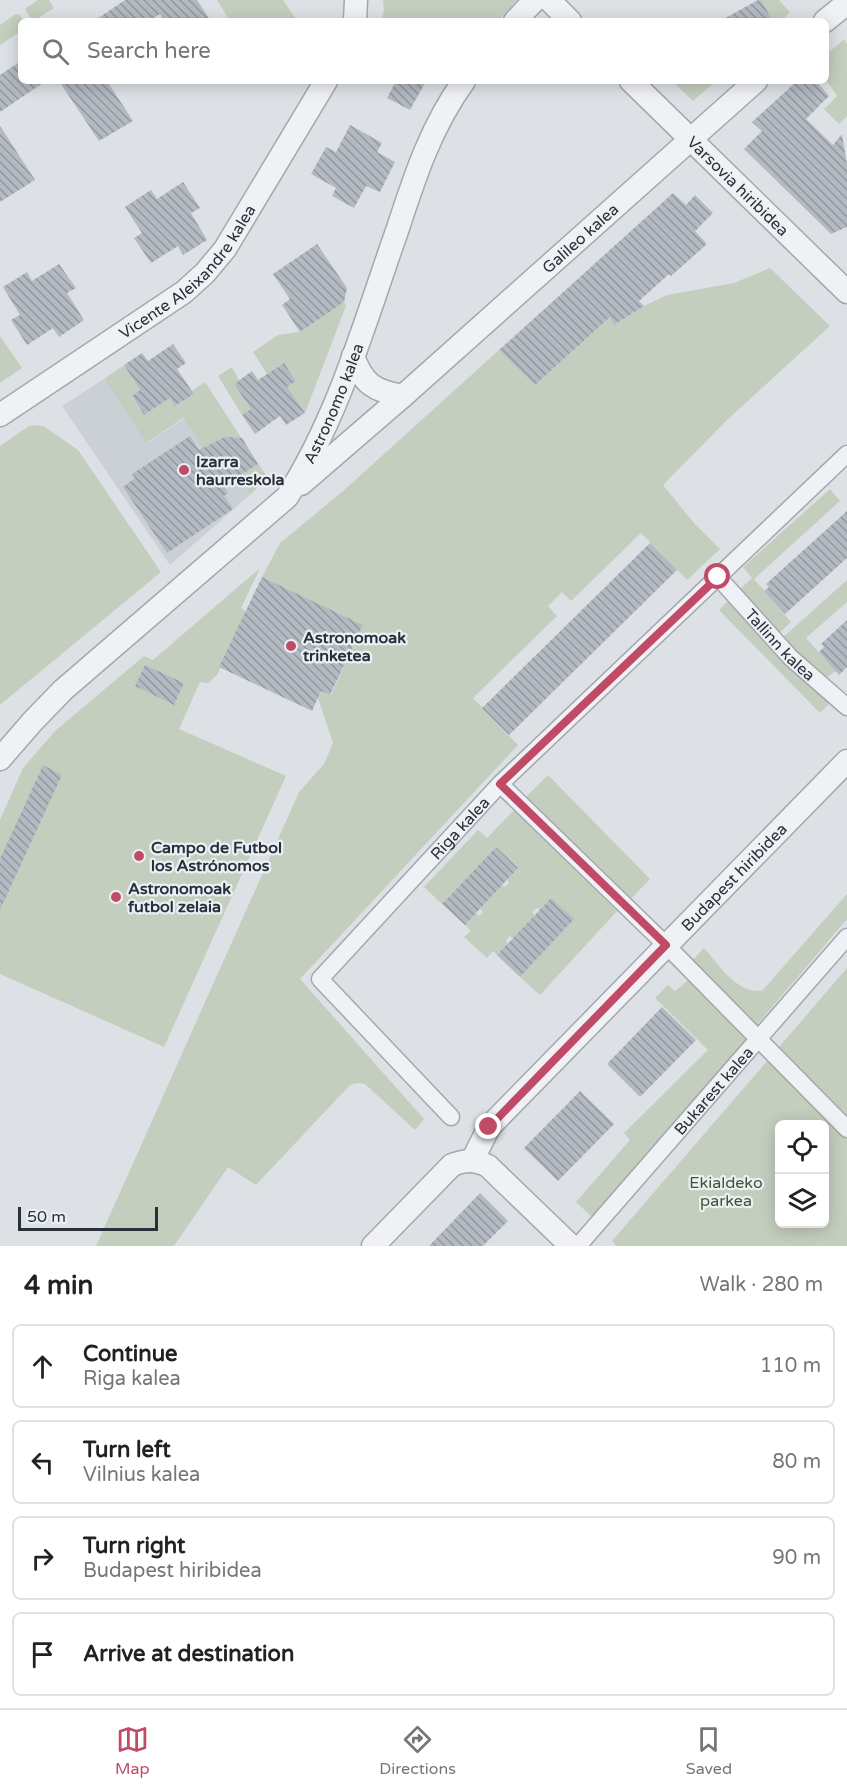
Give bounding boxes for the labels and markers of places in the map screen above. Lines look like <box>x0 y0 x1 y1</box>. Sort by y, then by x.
place label: Izarra haurreskola <box>196 452 284 490</box>
marker: Izarra haurreskola <box>177 463 191 477</box>
place label: Astronomoak trinketea <box>302 628 406 666</box>
marker: Astronomoak trinketea <box>284 639 298 653</box>
place label: Campo de Futbol los Astrónomos <box>151 838 282 876</box>
marker: Campo de Futbol los Astrónomos <box>132 849 146 863</box>
place label: Astronomoak futbol zelaia <box>127 879 231 917</box>
marker: Astronomoak futbol zelaia <box>109 890 123 904</box>

